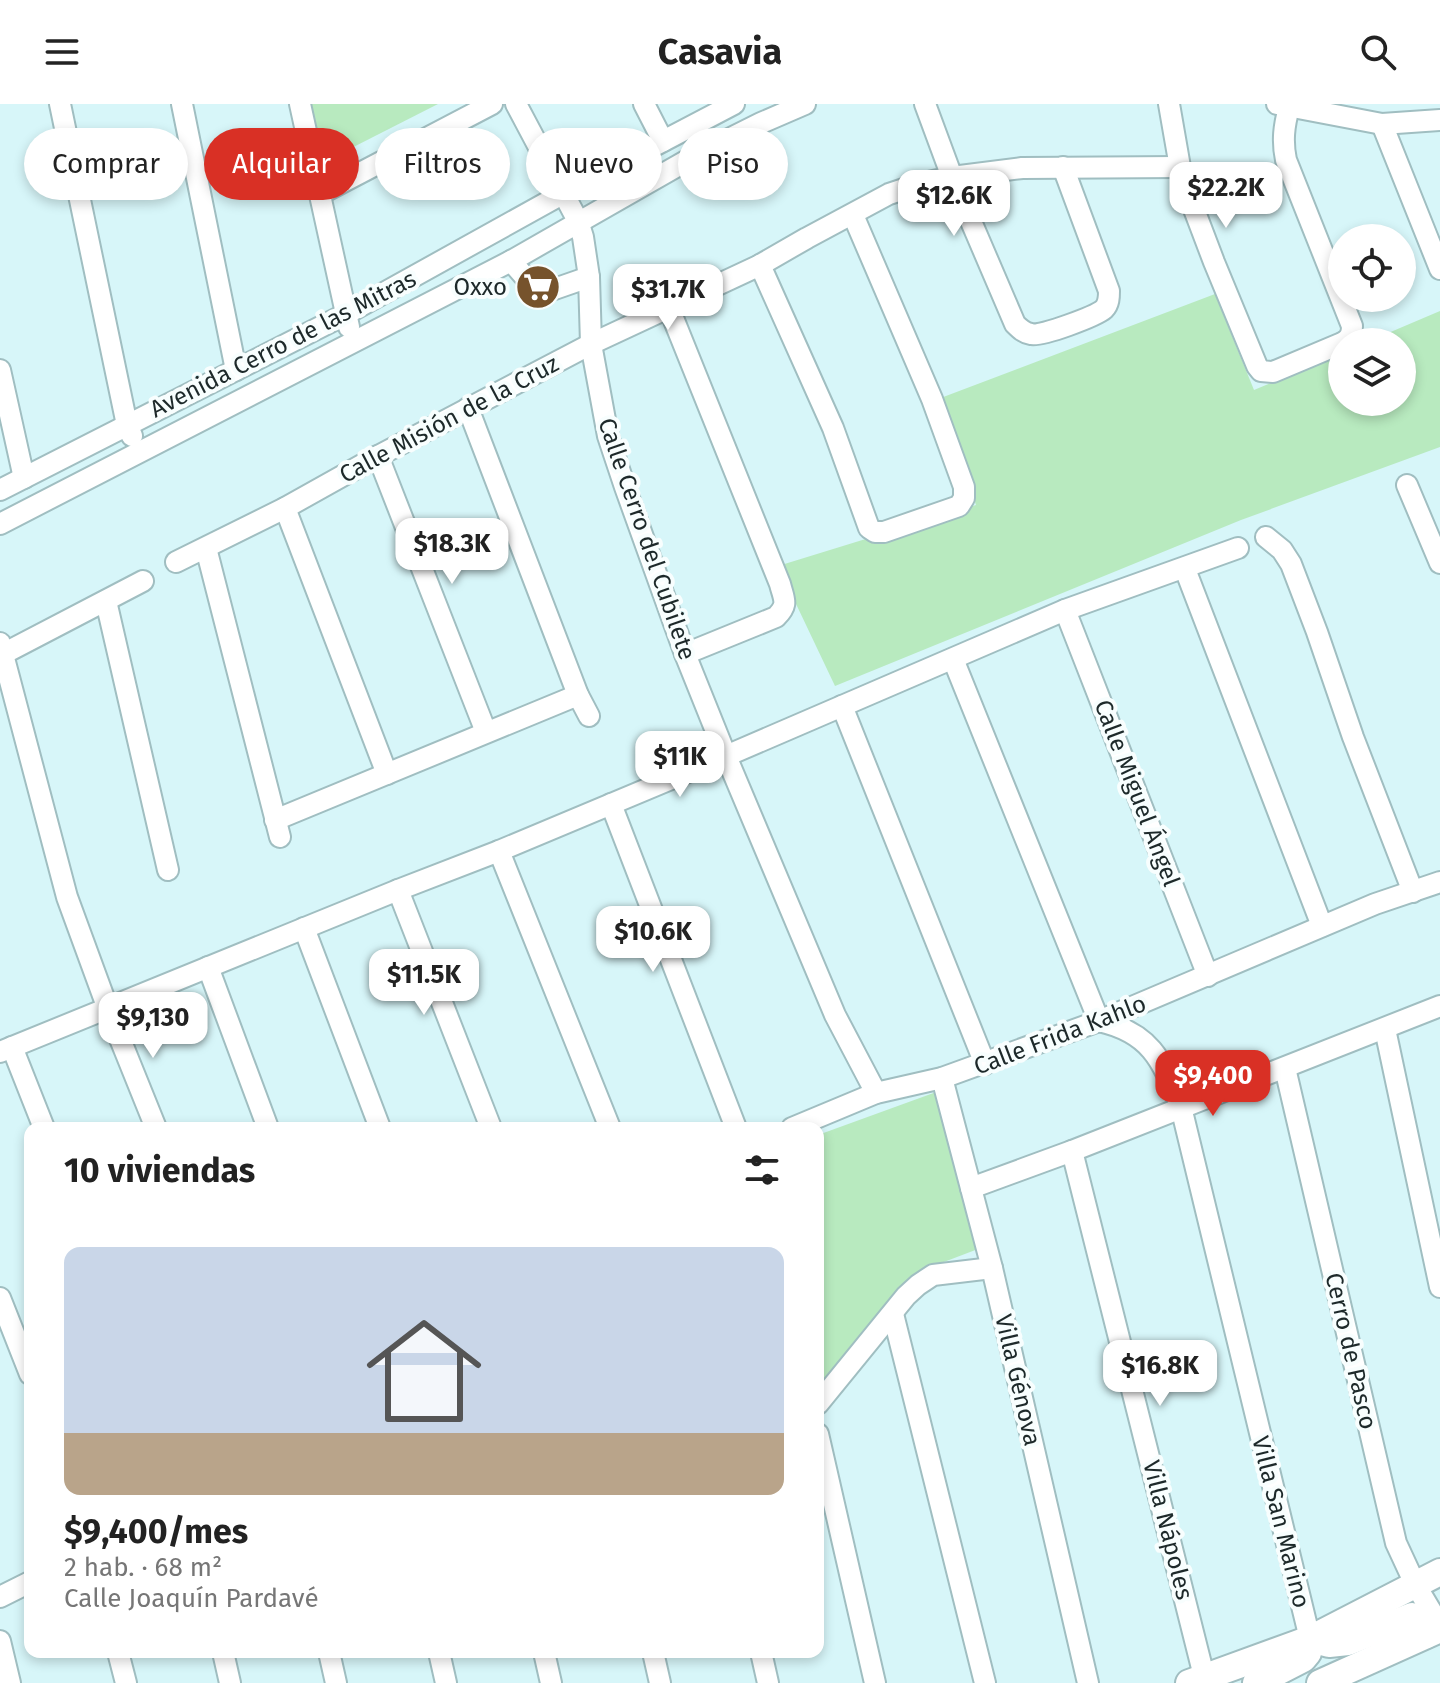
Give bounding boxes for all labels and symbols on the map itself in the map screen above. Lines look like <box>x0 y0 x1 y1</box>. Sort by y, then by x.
pin: $22.2K <box>1161 162 1291 230</box>
pin: $12.6K <box>889 170 1019 238</box>
supermarket icon: Oxxo <box>514 263 562 311</box>
pin: $31.7K <box>603 264 733 332</box>
street label: Avenida Cerro de las Mitras <box>145 265 421 423</box>
place label: Oxxo <box>454 273 507 301</box>
street label: Calle Misión de la Cruz <box>335 349 563 489</box>
street label: Calle Cerro del Cubilete <box>592 414 702 664</box>
pin: $18.3K <box>387 518 517 586</box>
street label: Calle Miguel Ángel <box>1089 695 1186 890</box>
pin: $11K <box>633 731 727 799</box>
pin: $10.6K <box>588 906 718 974</box>
pin: $11.5K <box>359 949 489 1017</box>
street label: Calle Frida Kahlo <box>970 989 1150 1081</box>
pin: $9,130 <box>88 992 218 1060</box>
pin: $9,400 <box>1148 1050 1278 1118</box>
street label: Cerro de Pasco <box>1319 1270 1383 1432</box>
street label: Villa Génova <box>989 1311 1047 1449</box>
pin: $16.8K <box>1095 1340 1225 1408</box>
street label: Villa San Marino <box>1246 1433 1316 1611</box>
street label: Villa Nápoles <box>1137 1458 1199 1602</box>

